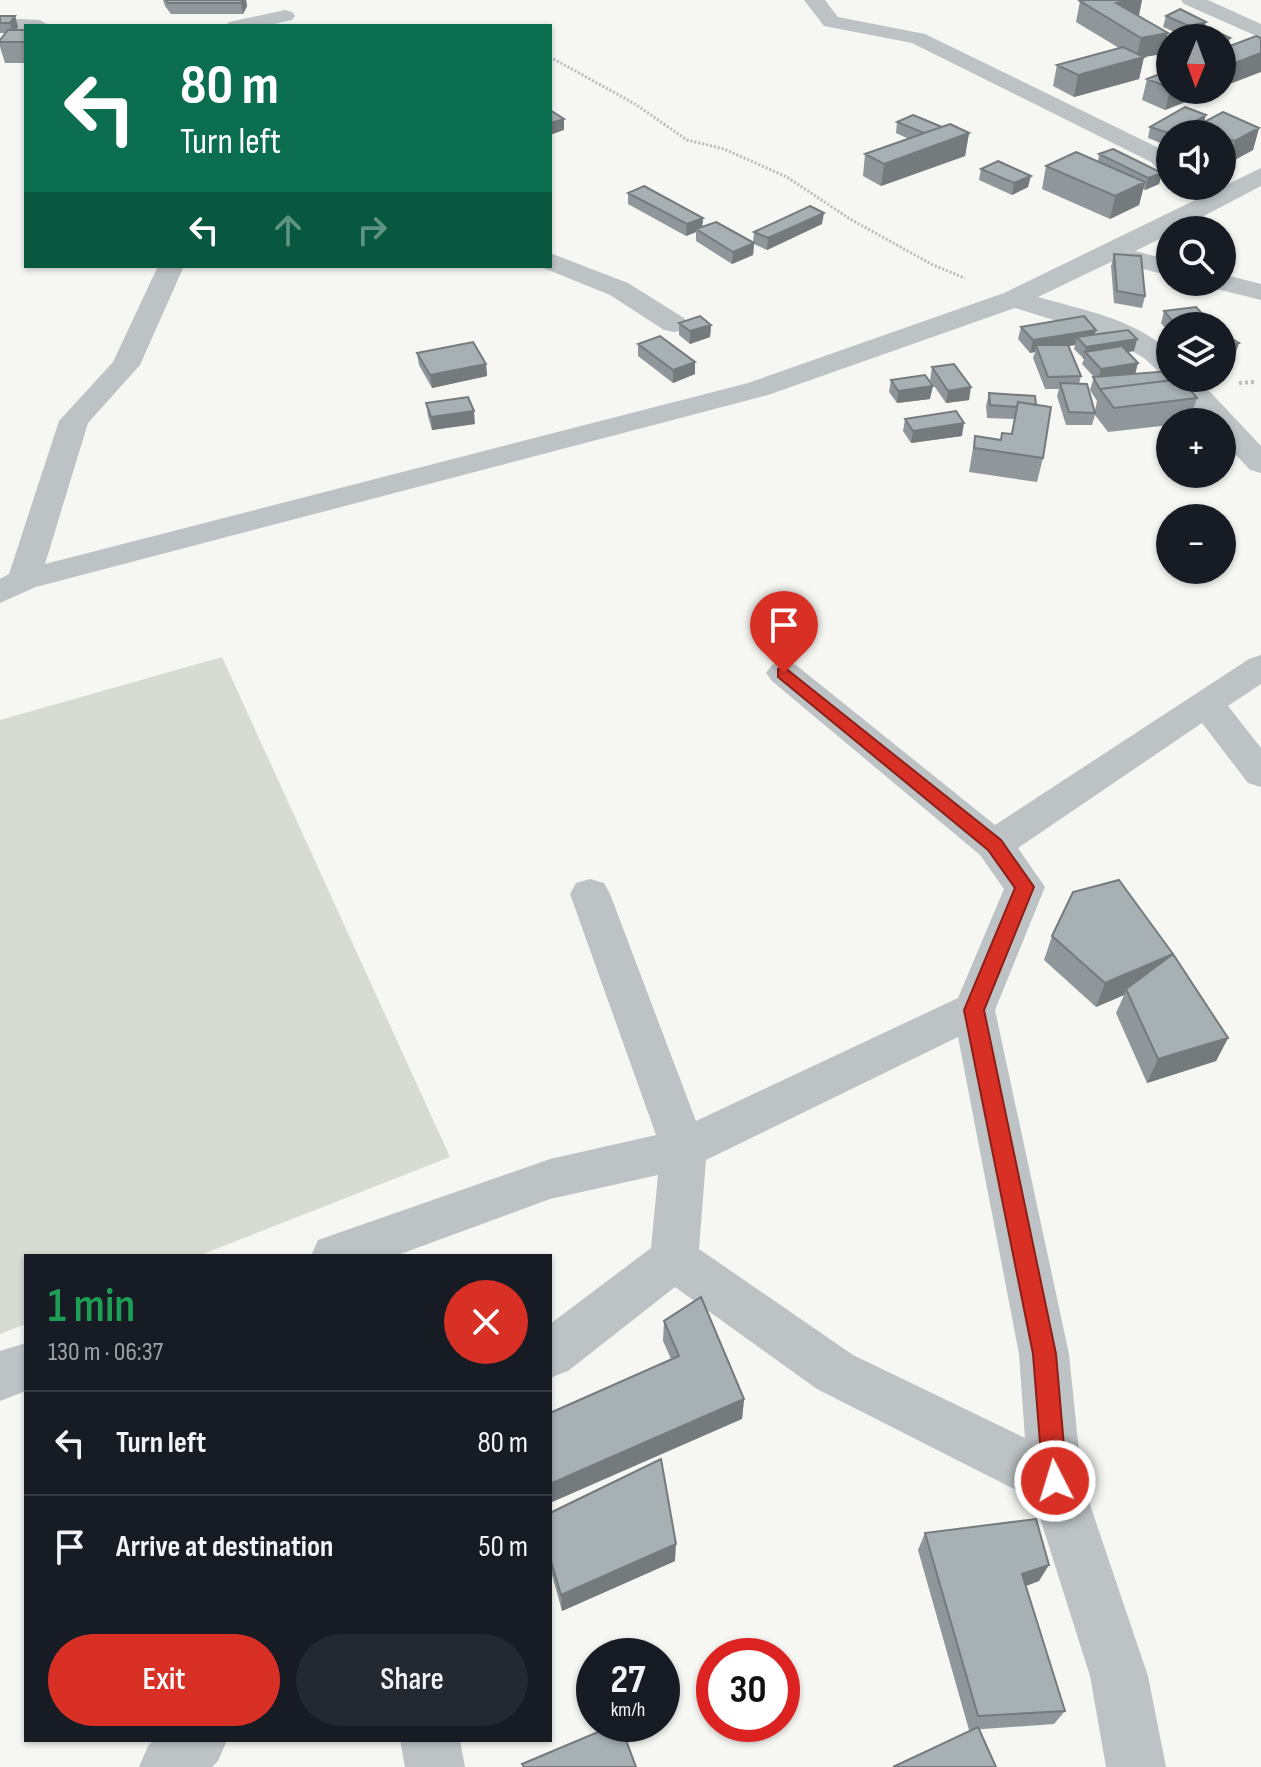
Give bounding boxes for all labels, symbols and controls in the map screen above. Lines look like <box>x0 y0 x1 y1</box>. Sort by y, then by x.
north arrow <box>1156 24 1236 104</box>
map controls <box>1156 24 1236 584</box>
text: 80 m <box>180 53 279 120</box>
icon: left <box>48 56 152 160</box>
button: sound <box>1156 120 1236 200</box>
text: Turn left <box>180 121 281 164</box>
icon: left <box>182 208 226 252</box>
icon: ahead <box>266 208 310 252</box>
icon: right <box>350 208 394 252</box>
button: search <box>1156 216 1236 296</box>
button: layers <box>1156 312 1236 392</box>
button: + <box>1156 408 1236 488</box>
button: − <box>1156 504 1236 584</box>
pin <box>750 591 818 673</box>
icon: arrive <box>762 603 806 647</box>
text: 1 min <box>48 1278 135 1335</box>
button: close <box>444 1280 528 1364</box>
text: 130 m · 06:37 <box>48 1337 163 1368</box>
icon: left <box>48 1421 92 1465</box>
text: Turn left <box>116 1425 206 1461</box>
text: 80 m <box>477 1425 528 1461</box>
position arrow <box>1013 1439 1097 1523</box>
icon: arrive <box>48 1525 92 1569</box>
text: Arrive at destination <box>116 1529 333 1565</box>
text: 50 m <box>479 1529 528 1565</box>
button: Exit <box>48 1634 280 1726</box>
button: Share <box>296 1634 528 1726</box>
speed limit sign: 30 <box>696 1638 800 1742</box>
text: 27 <box>611 1656 645 1704</box>
text: km/h <box>611 1698 645 1722</box>

